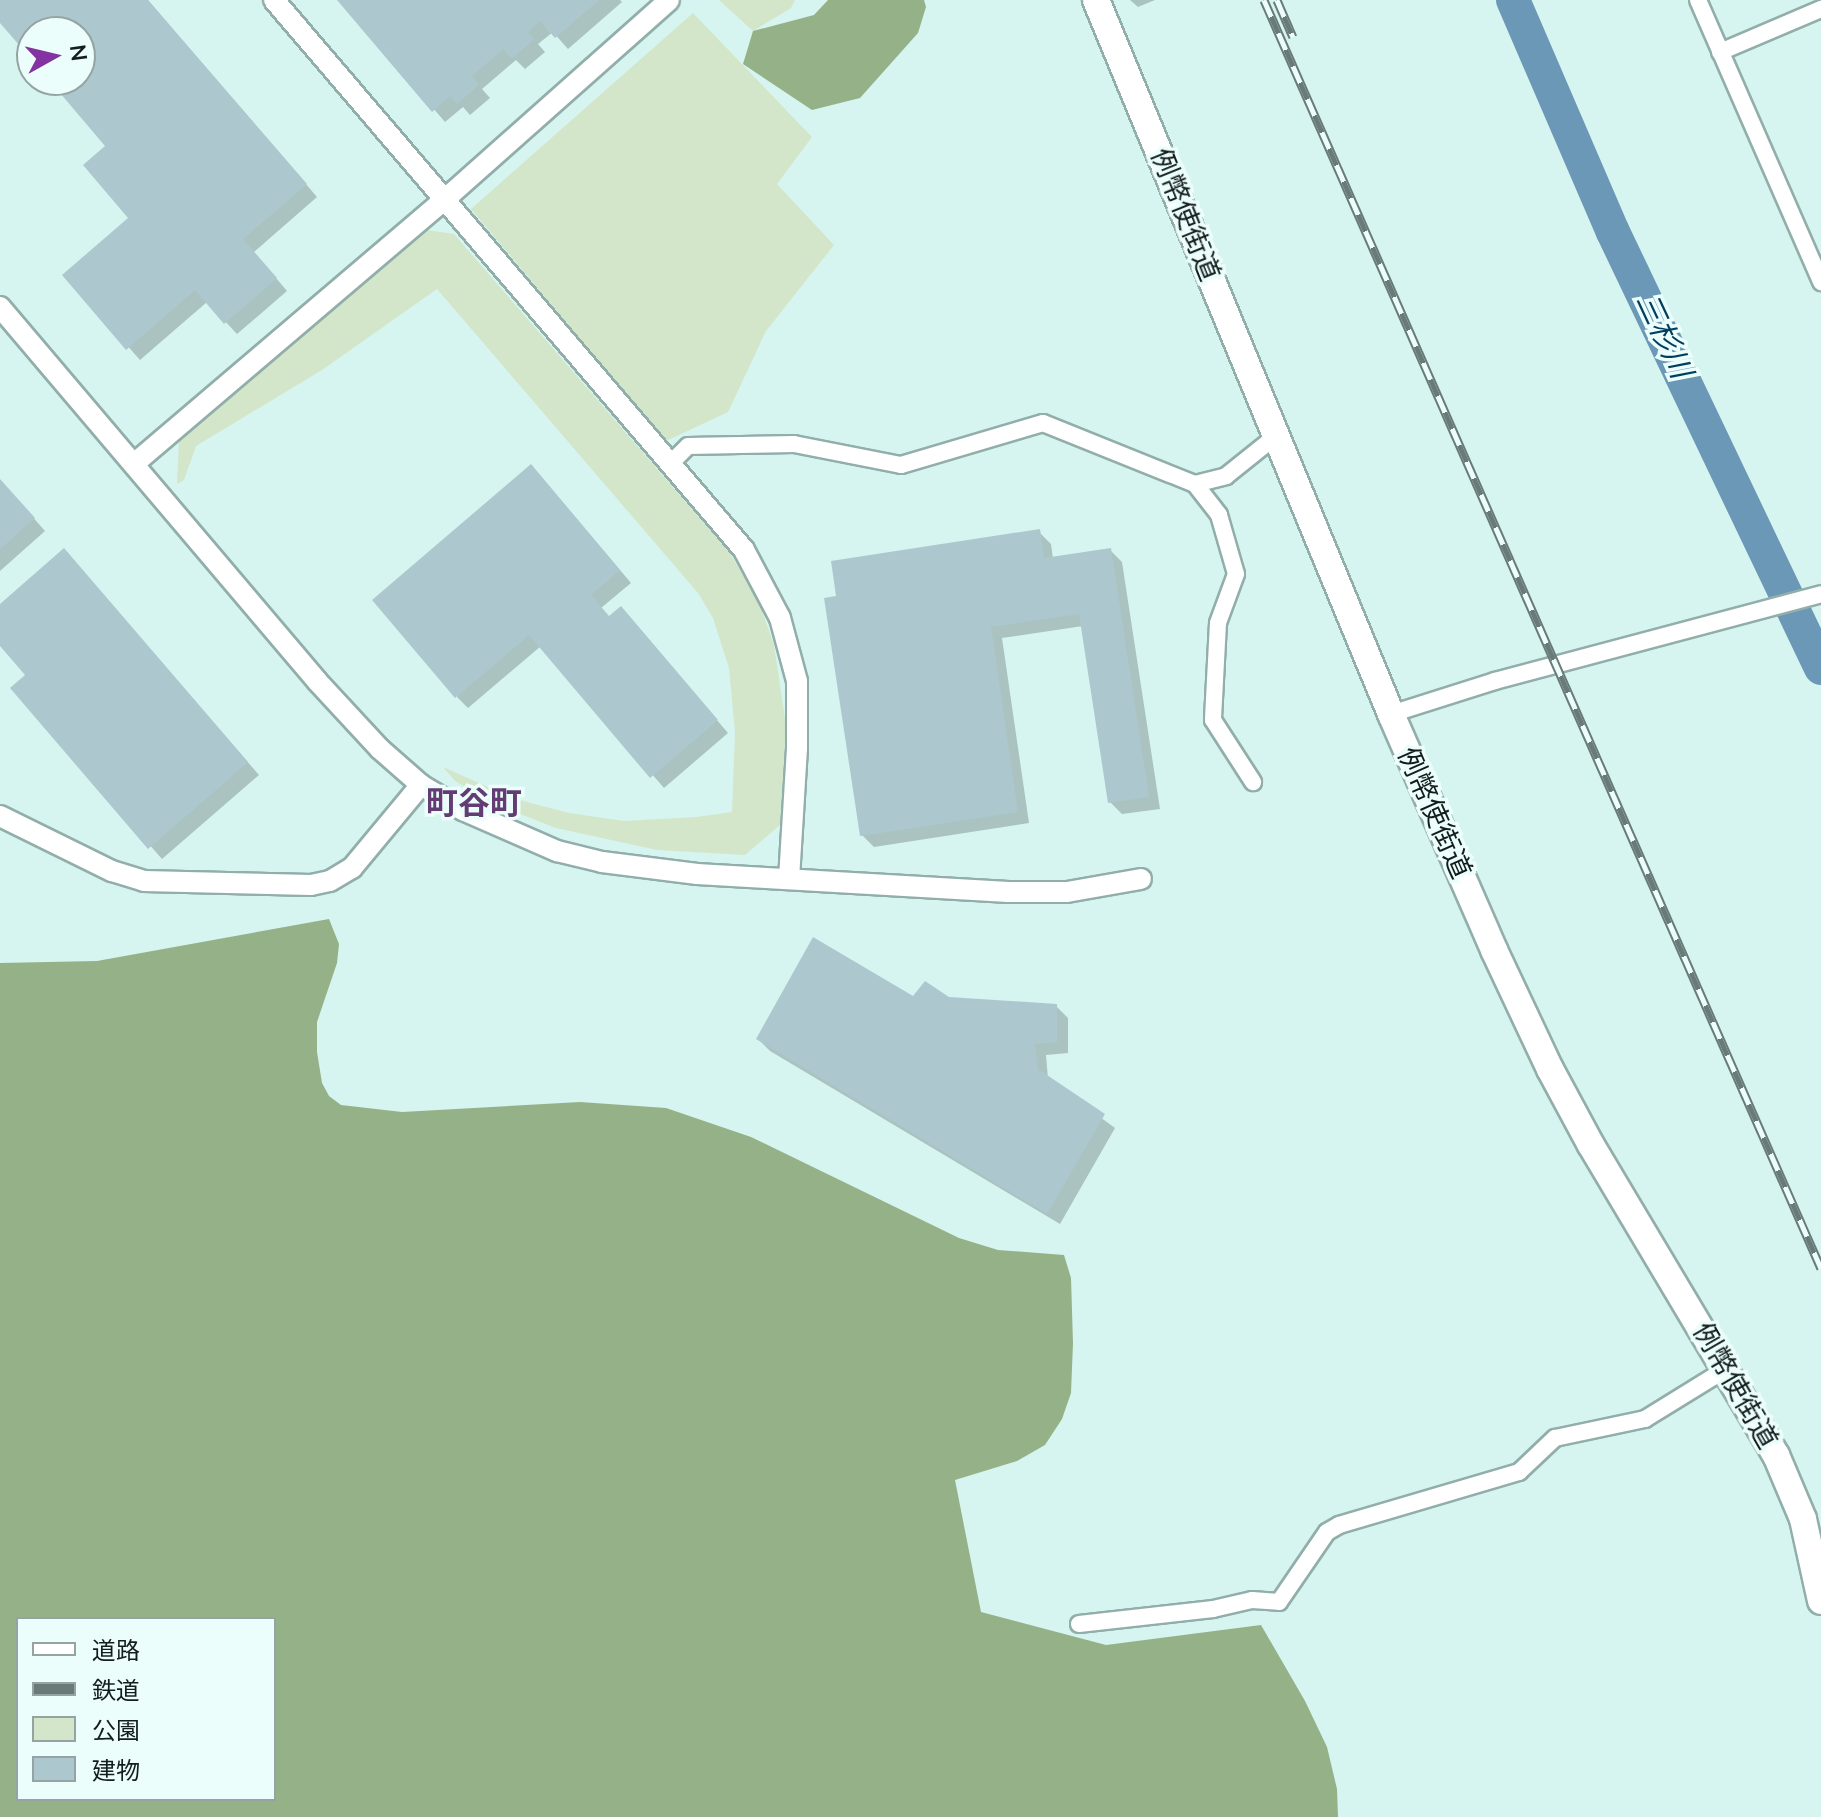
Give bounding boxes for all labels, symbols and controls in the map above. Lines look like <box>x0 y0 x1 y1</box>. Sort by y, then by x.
north arrow <box>16 16 96 96</box>
text: N <box>62 43 94 63</box>
street label: 例幣使街道 <box>1143 144 1227 286</box>
water label: 三杉川 <box>1628 288 1698 384</box>
street label: 例幣使街道 <box>1390 742 1478 884</box>
district label: 町谷町 <box>426 785 522 823</box>
street label: 例幣使街道 <box>1685 1317 1785 1455</box>
legend <box>16 1617 276 1801</box>
text: 道路 <box>92 1635 140 1667</box>
text: 鉄道 <box>92 1675 140 1707</box>
text: 公園 <box>92 1715 140 1747</box>
text: 建物 <box>92 1755 140 1787</box>

